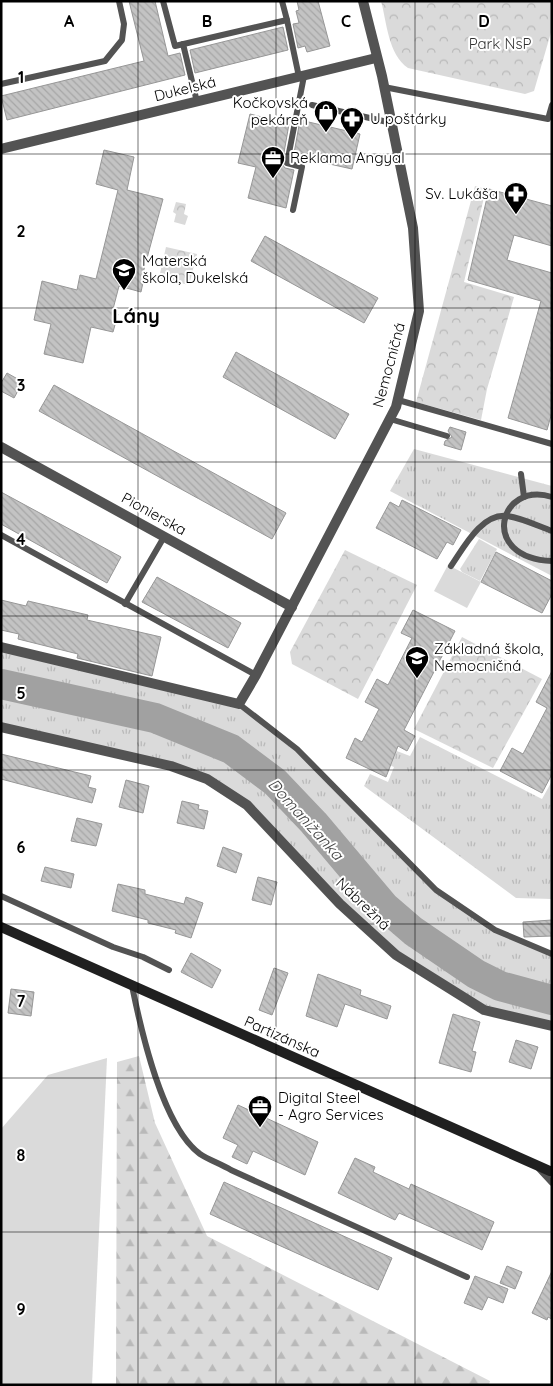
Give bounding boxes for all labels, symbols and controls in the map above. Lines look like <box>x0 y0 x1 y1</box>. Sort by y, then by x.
text: A <box>64 11 75 31</box>
text: B <box>202 11 212 31</box>
text: C <box>341 11 351 31</box>
text: D <box>478 11 490 31</box>
park label: Park NsP <box>469 34 531 53</box>
text: 1 <box>18 67 24 87</box>
street label: Dukelská <box>152 72 218 105</box>
place label: Kočkovská pekáreň <box>233 93 308 129</box>
shop icon: Kočkovská pekáreň <box>313 99 339 133</box>
pharmacy icon: U poštárky <box>339 106 365 140</box>
place label: U poštárky <box>370 109 446 128</box>
office icon: Reklama Angyal <box>260 145 286 179</box>
place label: Reklama Angyal <box>290 148 405 167</box>
pharmacy icon: Sv. Lukáša <box>503 181 529 215</box>
place label: Sv. Lukáša <box>425 184 498 203</box>
text: 2 <box>16 221 26 241</box>
place label: Materská škola, Dukelská <box>142 251 248 287</box>
school or university icon: Materská škola, Dukelská <box>111 257 137 291</box>
district label: Lány <box>112 303 160 328</box>
street label: Nemocničná <box>368 320 409 410</box>
text: 3 <box>17 375 25 395</box>
street label: Pionierska <box>118 488 190 539</box>
text: 4 <box>16 529 26 549</box>
place label: Základná škola, Nemocničná <box>434 639 544 675</box>
school or university icon: Základná škola, Nemocničná <box>404 645 430 679</box>
text: 5 <box>16 683 26 703</box>
water label: Domanižanka <box>264 774 349 865</box>
text: 6 <box>17 837 26 857</box>
street label: Nábrežná <box>332 873 394 934</box>
text: 7 <box>17 991 26 1011</box>
street label: Partizánska <box>241 1011 323 1062</box>
place label: Digital Steel - Agro Services <box>278 1088 383 1124</box>
office icon: Digital Steel - Agro Services <box>247 1094 273 1128</box>
text: 8 <box>17 1145 26 1165</box>
text: 9 <box>16 1299 26 1319</box>

